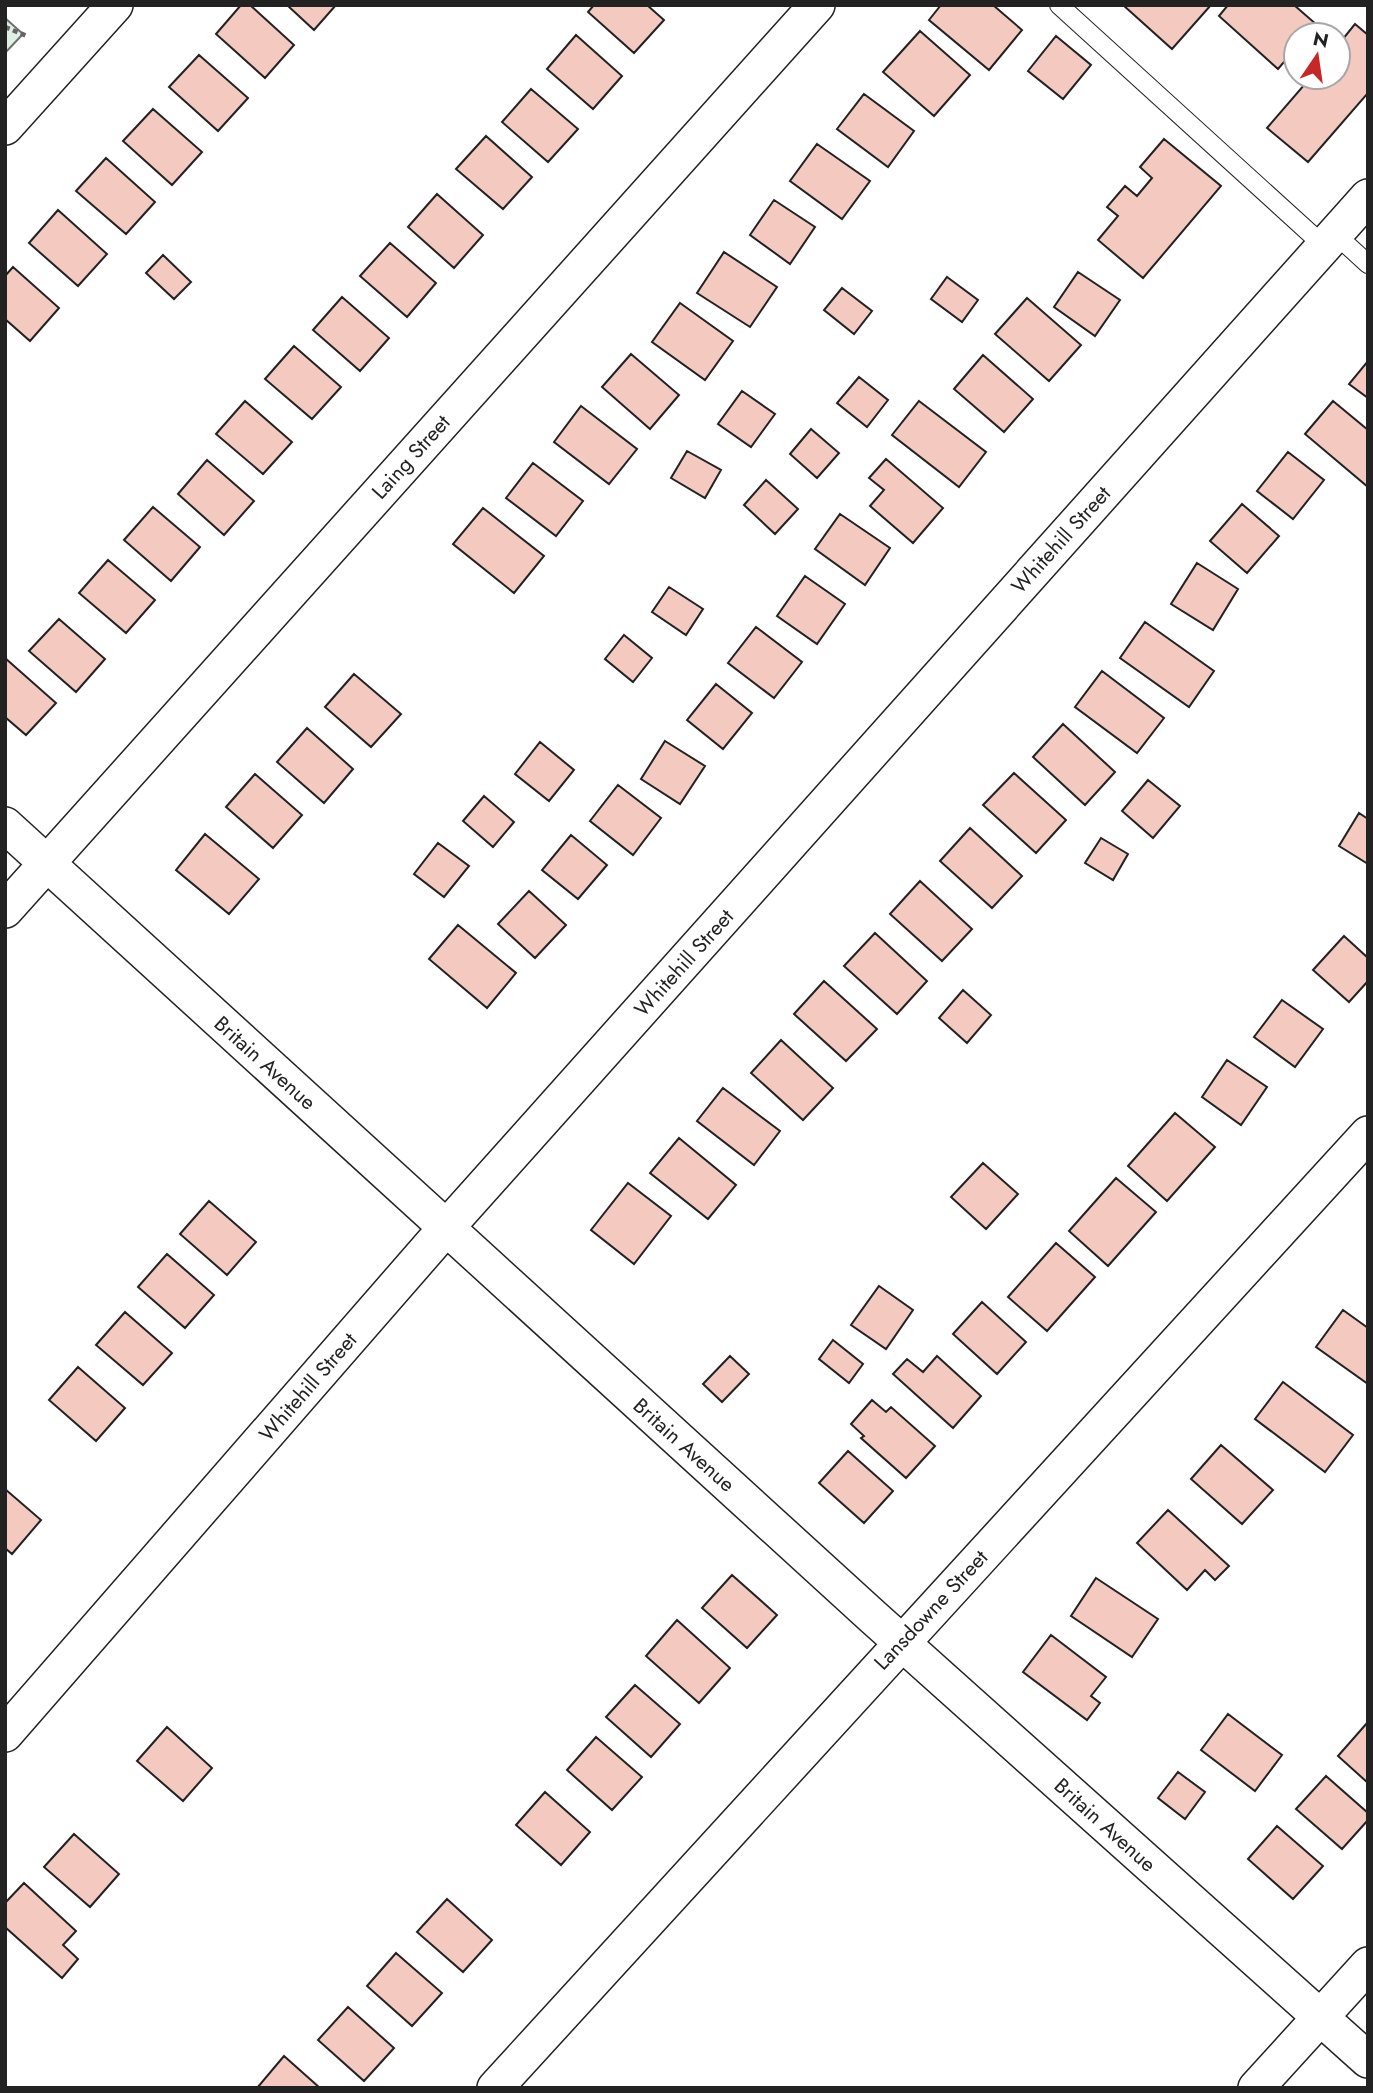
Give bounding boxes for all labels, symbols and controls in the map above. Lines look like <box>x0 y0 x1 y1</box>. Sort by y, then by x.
north arrow <box>1282 21 1352 91</box>
text: N <box>1310 25 1331 55</box>
street label: Laing Street <box>365 408 457 506</box>
street label: Whitehill Street <box>1004 480 1118 600</box>
street label: Whitehill Street <box>627 903 741 1023</box>
street label: Britain Avenue <box>208 1009 323 1117</box>
street label: Whitehill Street <box>252 1326 364 1448</box>
street label: Britain Avenue <box>627 1391 742 1499</box>
street label: Lansdowne Street <box>867 1543 995 1677</box>
street label: Britain Avenue <box>1048 1771 1163 1879</box>

